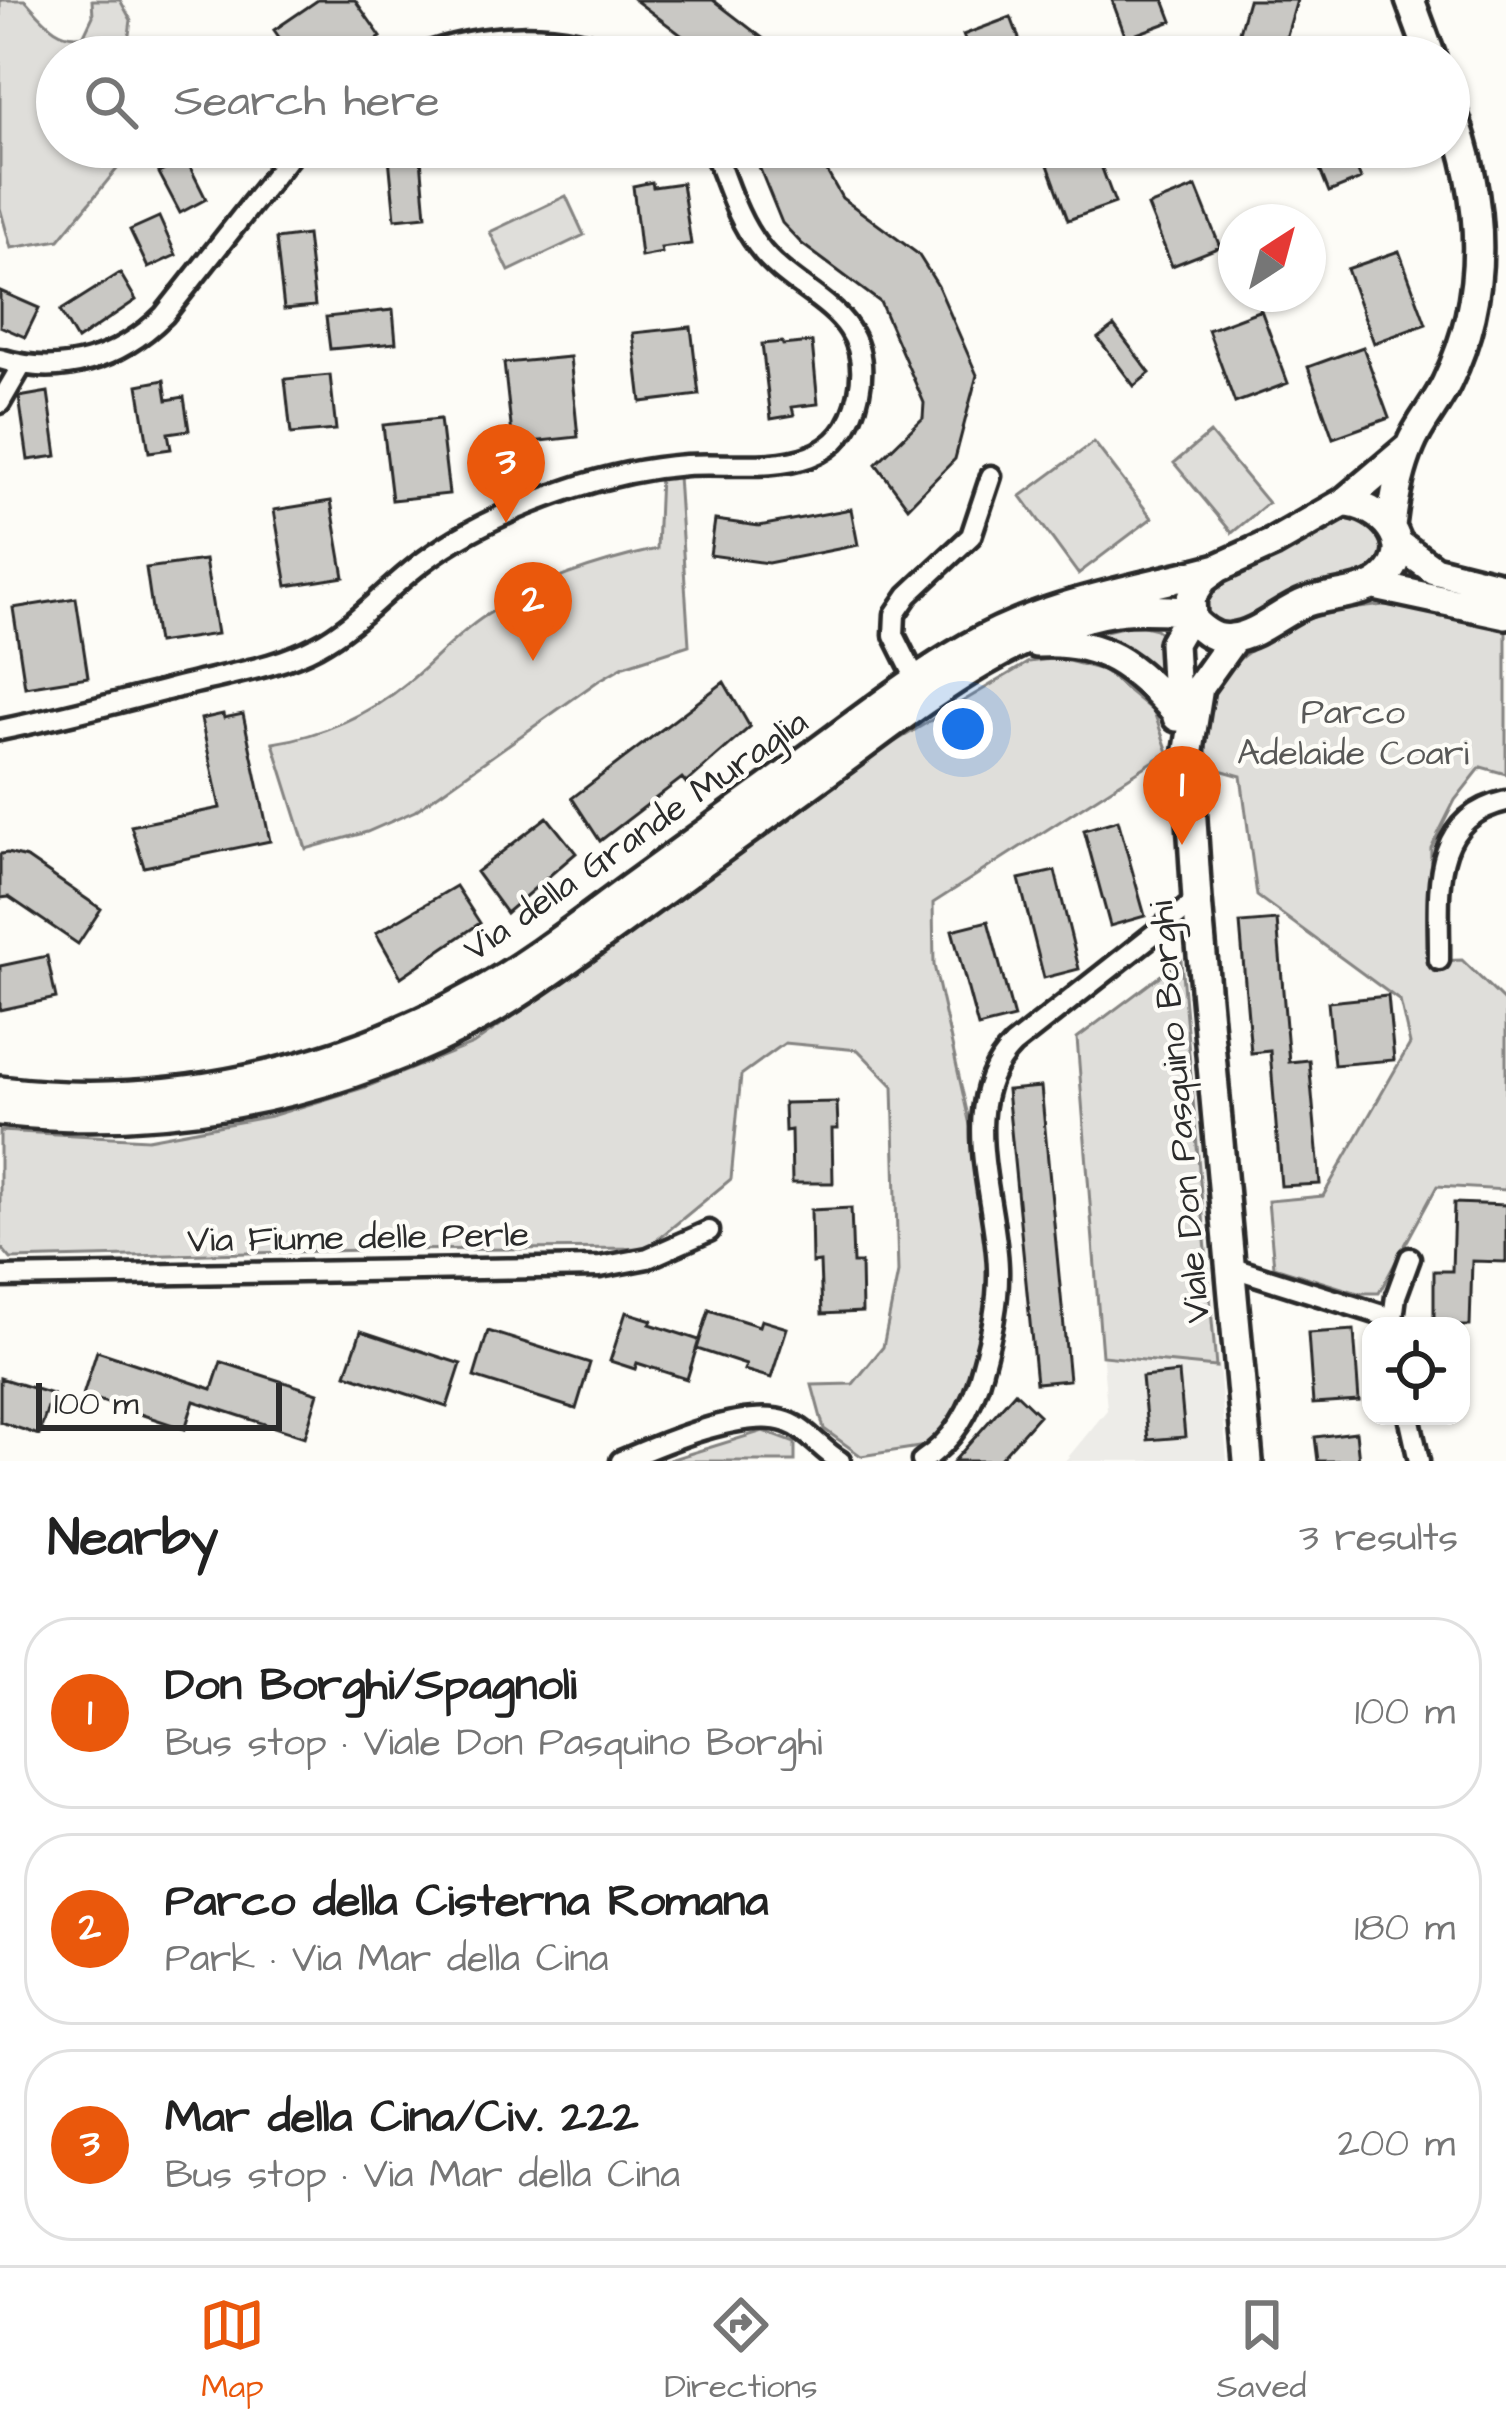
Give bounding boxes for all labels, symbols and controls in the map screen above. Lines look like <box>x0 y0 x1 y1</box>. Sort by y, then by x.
search box <box>36 36 1470 168</box>
icon: search <box>78 69 144 135</box>
text: Search here <box>174 71 440 133</box>
north arrow <box>1218 204 1326 312</box>
pin: 3 <box>467 424 545 523</box>
pin: 2 <box>494 562 572 661</box>
park label: Parco Adelaide Coari <box>1237 687 1469 779</box>
street label: Via della Grande Muraglia <box>453 697 819 975</box>
your location <box>933 699 993 759</box>
pin: 1 <box>1143 746 1221 845</box>
street label: Viale Don Pasquino Borghi <box>1136 899 1225 1325</box>
street label: Via Fiume delle Perle <box>187 1210 529 1266</box>
map controls <box>1362 1317 1470 1425</box>
button: locate <box>1362 1317 1470 1425</box>
scale bar <box>36 1377 282 1430</box>
text: 100 m <box>54 1381 139 1427</box>
text: Nearby <box>48 1504 218 1575</box>
text: 3 results <box>1299 1512 1458 1566</box>
text: Don Borghi/Spagnoli <box>165 1655 577 1717</box>
text: 1 <box>88 1686 93 1740</box>
text: 100 m <box>1355 1686 1455 1740</box>
text: Bus stop · Viale Don Pasquino Borghi <box>165 1717 822 1771</box>
text: Parco della Cisterna Romana <box>165 1871 768 1933</box>
text: 2 <box>79 1902 101 1956</box>
text: 180 m <box>1354 1902 1455 1956</box>
text: Park · Via Mar della Cina <box>165 1933 609 1987</box>
text: Mar della Cina/Civ. 222 <box>165 2087 639 2149</box>
text: 3 <box>80 2118 100 2172</box>
text: 200 m <box>1338 2118 1455 2172</box>
text: Bus stop · Via Mar della Cina <box>165 2149 680 2203</box>
tab: Map <box>199 2292 265 2410</box>
tab: Directions <box>664 2292 818 2410</box>
tab: Saved <box>1217 2292 1307 2410</box>

